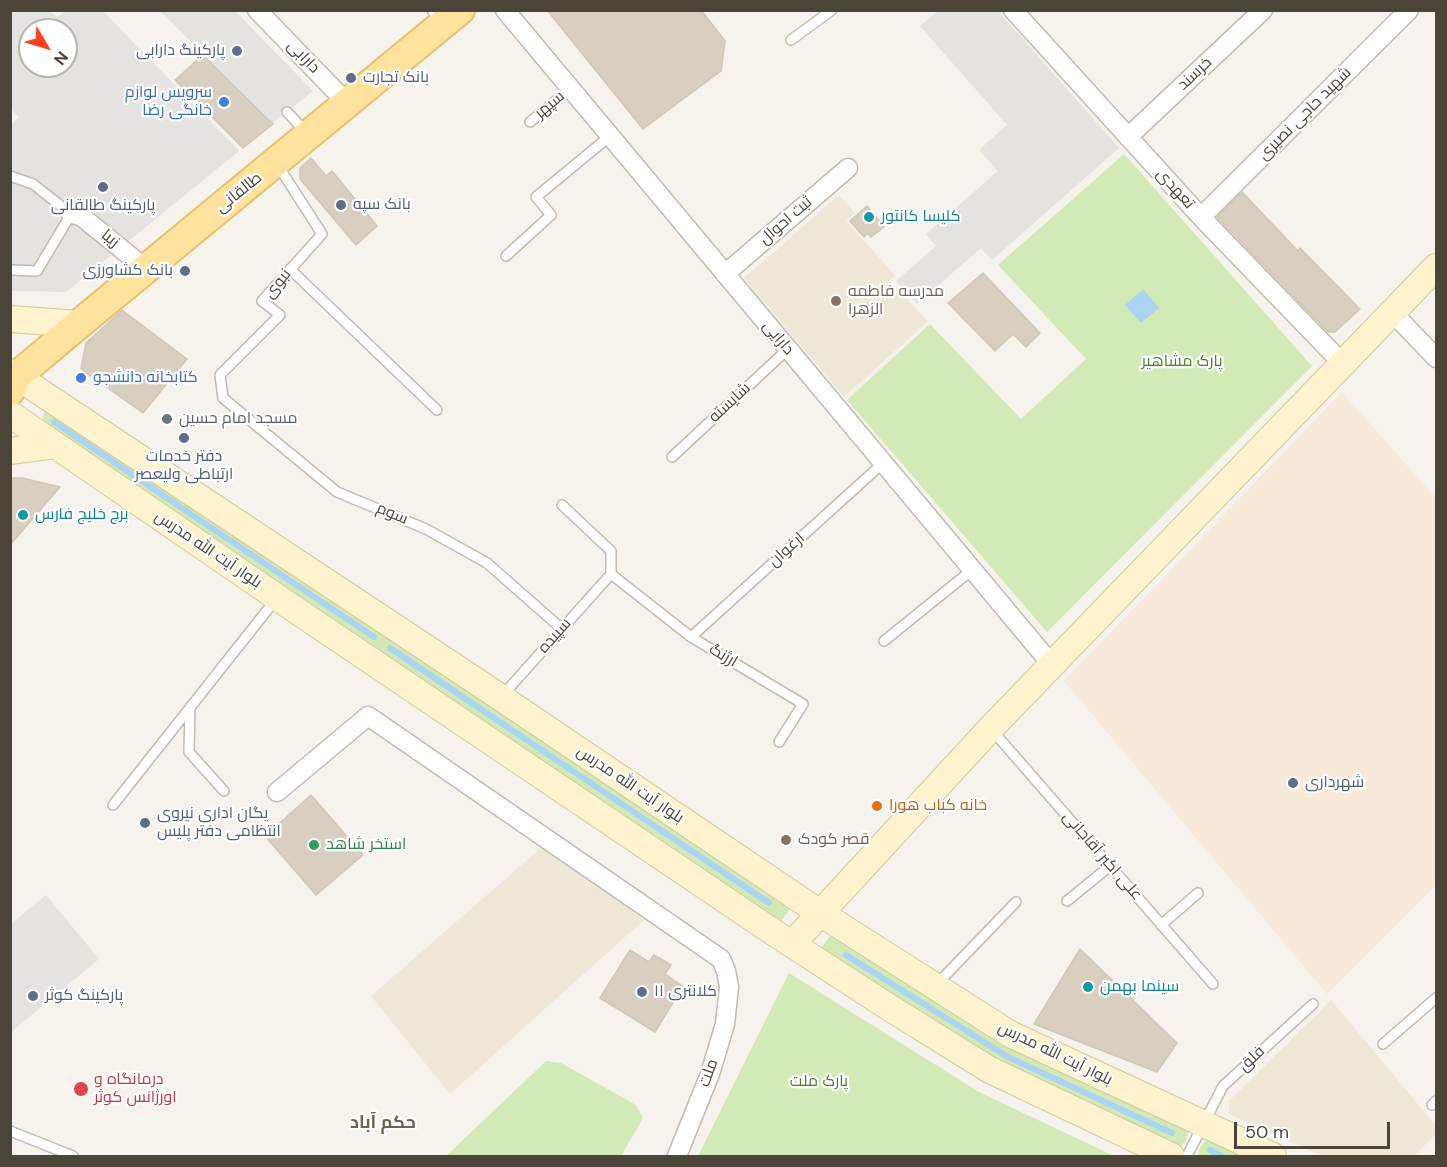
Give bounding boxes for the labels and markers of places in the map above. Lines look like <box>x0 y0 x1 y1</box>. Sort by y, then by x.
place label: پارکینگ دارابی <box>136 41 225 61</box>
marker: پارکینگ دارابی <box>230 44 244 58</box>
place label: بانک تجارت <box>363 68 429 88</box>
marker: بانک تجارت <box>344 71 358 85</box>
place label: سرویس لوازم خانگی رضا <box>125 83 212 121</box>
marker: سرویس لوازم خانگی رضا <box>217 95 231 109</box>
marker: پارکینگ طالقانی <box>96 180 110 194</box>
place label: بانک سپه <box>353 195 411 215</box>
place label: پارکینگ طالقانی <box>51 196 155 216</box>
marker: بانک سپه <box>334 198 348 212</box>
place label: کلیسا کانتور <box>881 207 961 227</box>
marker: کلیسا کانتور <box>862 210 876 224</box>
place label: بانک کشاورزی <box>82 261 173 281</box>
marker: بانک کشاورزی <box>178 264 192 278</box>
place label: مدرسه فاطمه الزهرا <box>848 282 944 320</box>
marker: مدرسه فاطمه الزهرا <box>829 294 843 308</box>
place label: کتابخانه دانشجو <box>93 368 198 388</box>
marker: کتابخانه دانشجو <box>74 371 88 385</box>
place label: مسجد امام حسین <box>179 409 298 429</box>
marker: مسجد امام حسین <box>160 412 174 426</box>
marker: دفتر خدمات ارتباطی ولیعصر <box>177 431 191 445</box>
place label: دفتر خدمات ارتباطی ولیعصر <box>135 447 233 485</box>
place label: برج خلیج فارس <box>35 505 128 525</box>
marker: برج خلیج فارس <box>16 508 30 522</box>
place label: شهرداری <box>1305 773 1364 793</box>
marker: شهرداری <box>1286 776 1300 790</box>
place label: خانه کباب هورا <box>889 796 987 816</box>
marker: خانه کباب هورا <box>870 799 884 813</box>
place label: یگان اداری نیروی انتظامی دفتر پلیس <box>157 804 281 842</box>
marker: یگان اداری نیروی انتظامی دفتر پلیس <box>138 816 152 830</box>
place label: قصر کودک <box>798 830 869 850</box>
marker: قصر کودک <box>779 833 793 847</box>
place label: استخر شاهد <box>326 835 406 855</box>
marker: استخر شاهد <box>307 838 321 852</box>
place label: سینما بهمن <box>1100 977 1179 997</box>
marker: سینما بهمن <box>1081 980 1095 994</box>
place label: کلانتری ۱۱ <box>654 982 717 1002</box>
marker: کلانتری ۱۱ <box>635 985 649 999</box>
place label: پارکینگ کوثر <box>45 986 123 1006</box>
marker: پارکینگ کوثر <box>26 989 40 1003</box>
place label: درمانگاه و اورژانس کوثر <box>94 1070 177 1108</box>
marker: درمانگاه و اورژانس کوثر <box>72 1080 90 1098</box>

